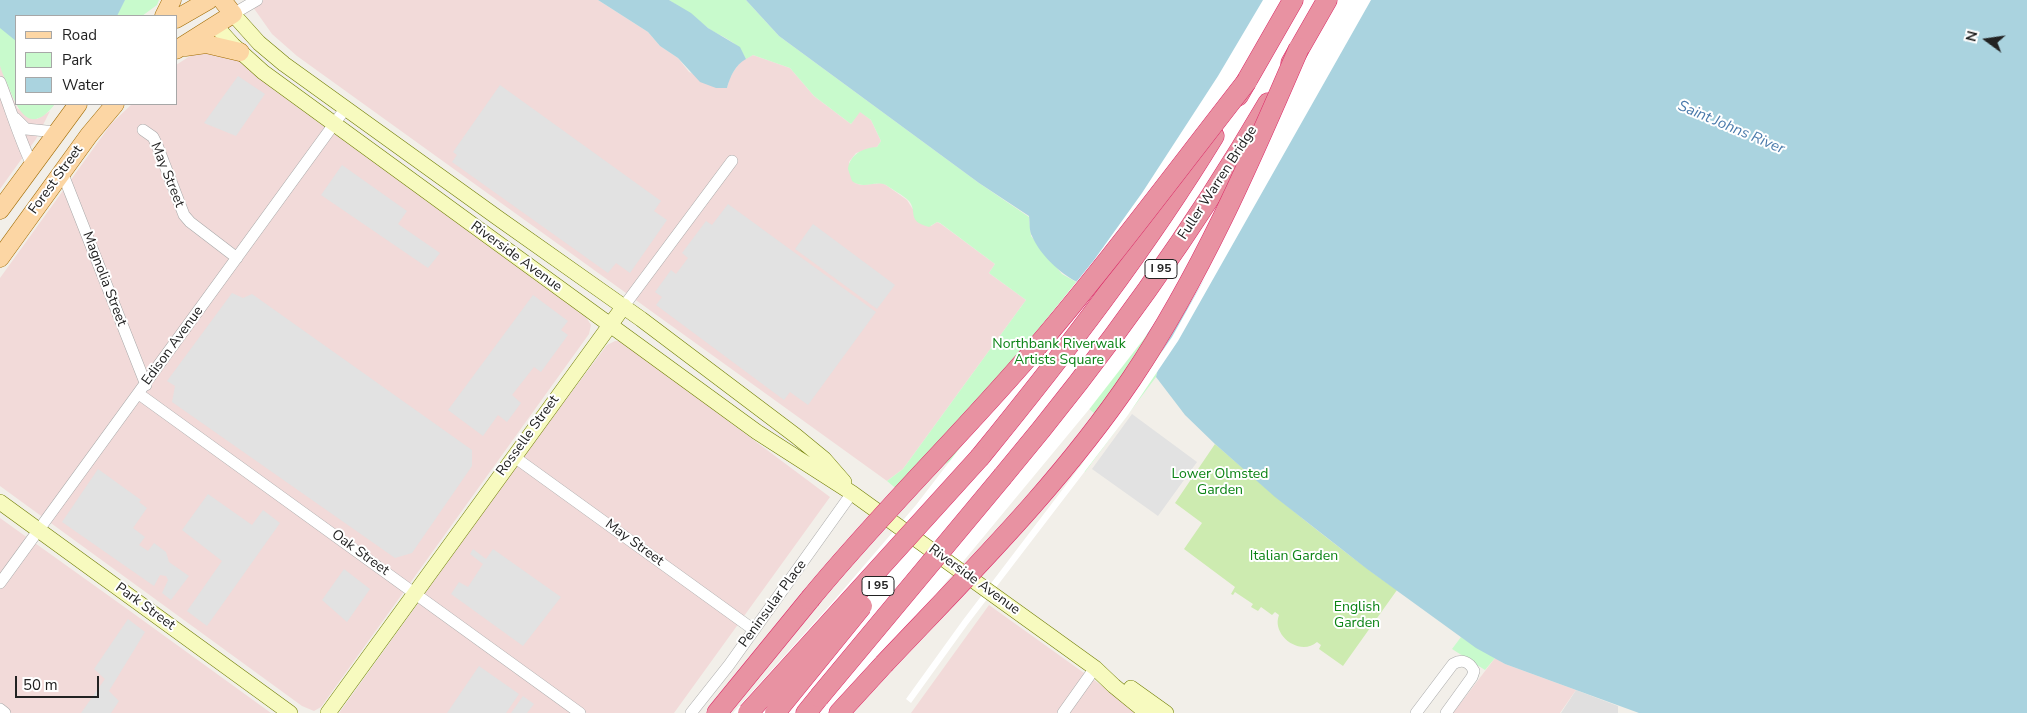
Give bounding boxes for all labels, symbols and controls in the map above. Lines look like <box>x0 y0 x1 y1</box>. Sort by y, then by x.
legend <box>15 15 178 105</box>
north arrow <box>1962 15 2012 65</box>
text: Road <box>62 25 97 45</box>
text: N <box>1961 29 1982 44</box>
text: Park <box>62 50 92 70</box>
text: Water <box>62 75 104 95</box>
water label: Saint Johns River <box>1675 97 1787 159</box>
street label: Fuller Warren Bridge <box>1175 123 1261 243</box>
street label: May Street <box>146 140 188 210</box>
street label: Forest Street <box>25 142 87 218</box>
street label: Riverside Avenue <box>467 218 565 296</box>
street label: Magnolia Street <box>78 229 130 329</box>
road number: I 95 <box>1145 260 1177 278</box>
street label: Edison Avenue <box>139 303 207 389</box>
park label: Northbank Riverwalk Artists Square <box>992 337 1126 370</box>
street label: Rosselle Street <box>493 392 563 480</box>
park label: Lower Olmsted Garden <box>1172 467 1268 500</box>
street label: May Street <box>601 516 667 570</box>
street label: Oak Street <box>328 527 392 579</box>
street label: Riverside Avenue <box>925 541 1023 619</box>
park label: Italian Garden <box>1250 549 1338 565</box>
street label: Peninsular Place <box>736 557 810 651</box>
road number: I 95 <box>862 576 894 596</box>
street label: Park Street <box>112 580 178 634</box>
park label: English Garden <box>1334 600 1380 632</box>
scale bar <box>18 666 101 698</box>
text: 50 m <box>23 675 58 695</box>

